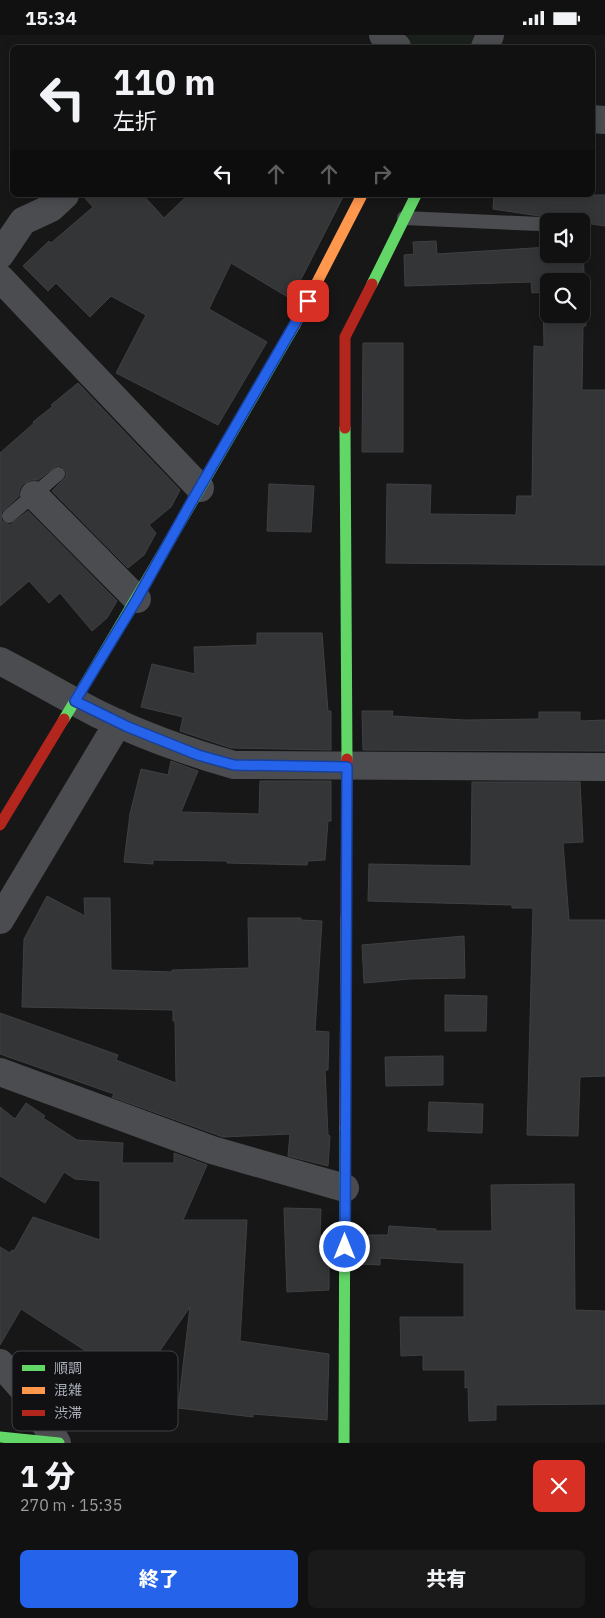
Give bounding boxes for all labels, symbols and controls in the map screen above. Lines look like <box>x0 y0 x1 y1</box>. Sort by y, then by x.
text: 15:34 <box>25 6 77 30</box>
text: 110 m <box>113 59 216 105</box>
icon: left <box>30 65 95 130</box>
text: 左折 <box>113 106 157 135</box>
icon: left <box>209 160 237 188</box>
icon: ahead <box>262 160 290 188</box>
icon: ahead <box>315 160 343 188</box>
icon: right <box>368 160 396 188</box>
map controls <box>540 213 590 323</box>
button: sound <box>540 213 590 263</box>
button: search <box>540 273 590 323</box>
pin <box>287 280 329 322</box>
icon: arrive <box>294 287 322 315</box>
position arrow <box>318 1220 370 1272</box>
legend <box>12 1351 178 1431</box>
text: 順調 <box>54 1359 82 1377</box>
text: 混雑 <box>54 1381 82 1399</box>
text: 渋滞 <box>54 1404 82 1422</box>
text: 1 分 <box>20 1456 75 1495</box>
button: close <box>533 1460 585 1512</box>
text: 270 m · 15:35 <box>20 1495 122 1515</box>
button: 終了 <box>20 1550 298 1608</box>
button: 共有 <box>308 1550 585 1608</box>

